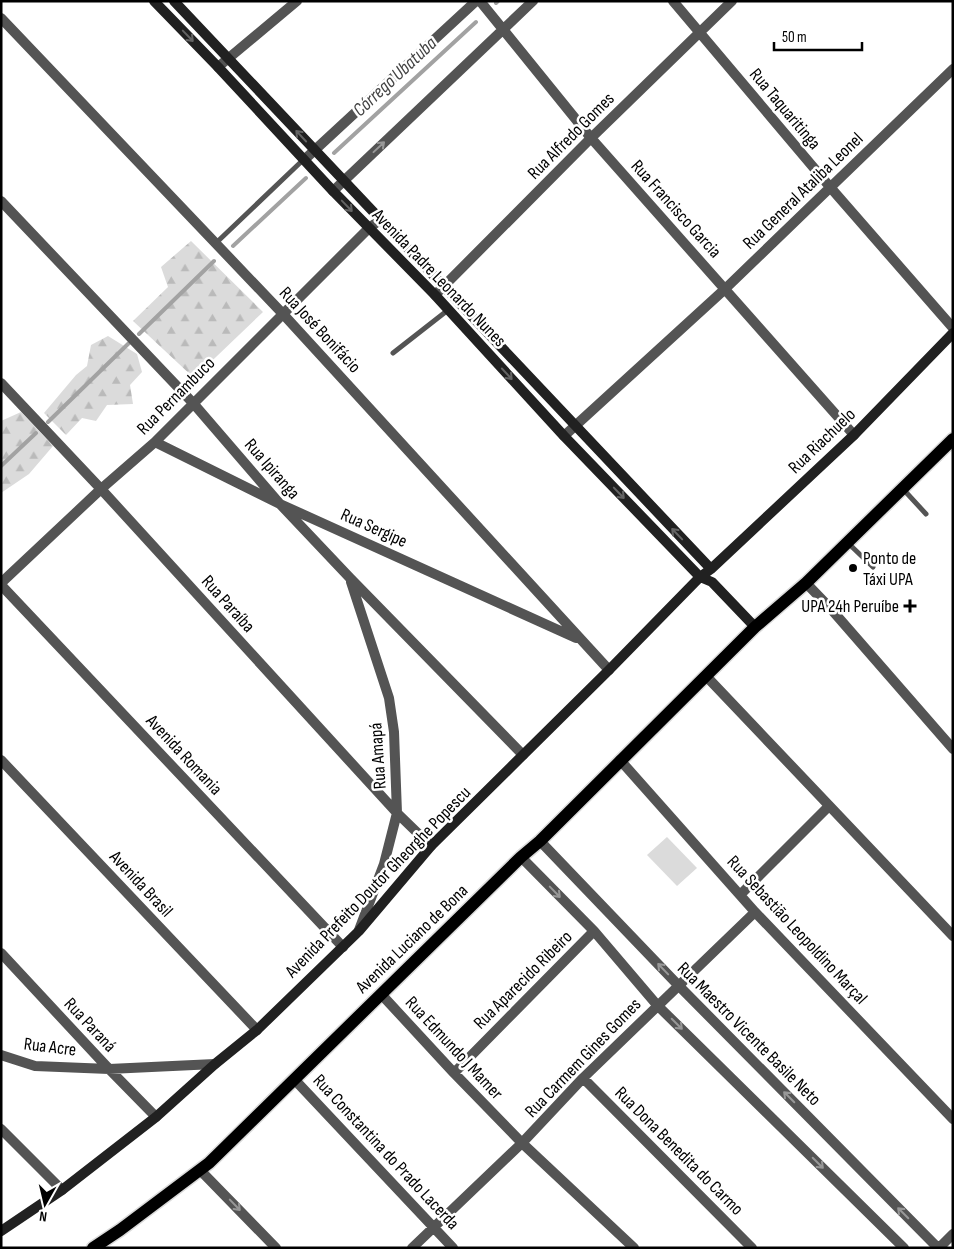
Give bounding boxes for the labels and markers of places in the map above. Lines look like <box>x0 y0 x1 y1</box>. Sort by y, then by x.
place label: Ponto de Táxi UPA <box>863 548 916 590</box>
marker: Ponto de Táxi UPA <box>847 562 859 574</box>
place label: UPA 24h Peruíbe <box>801 596 899 617</box>
marker: UPA 24h Peruíbe <box>903 599 917 613</box>

